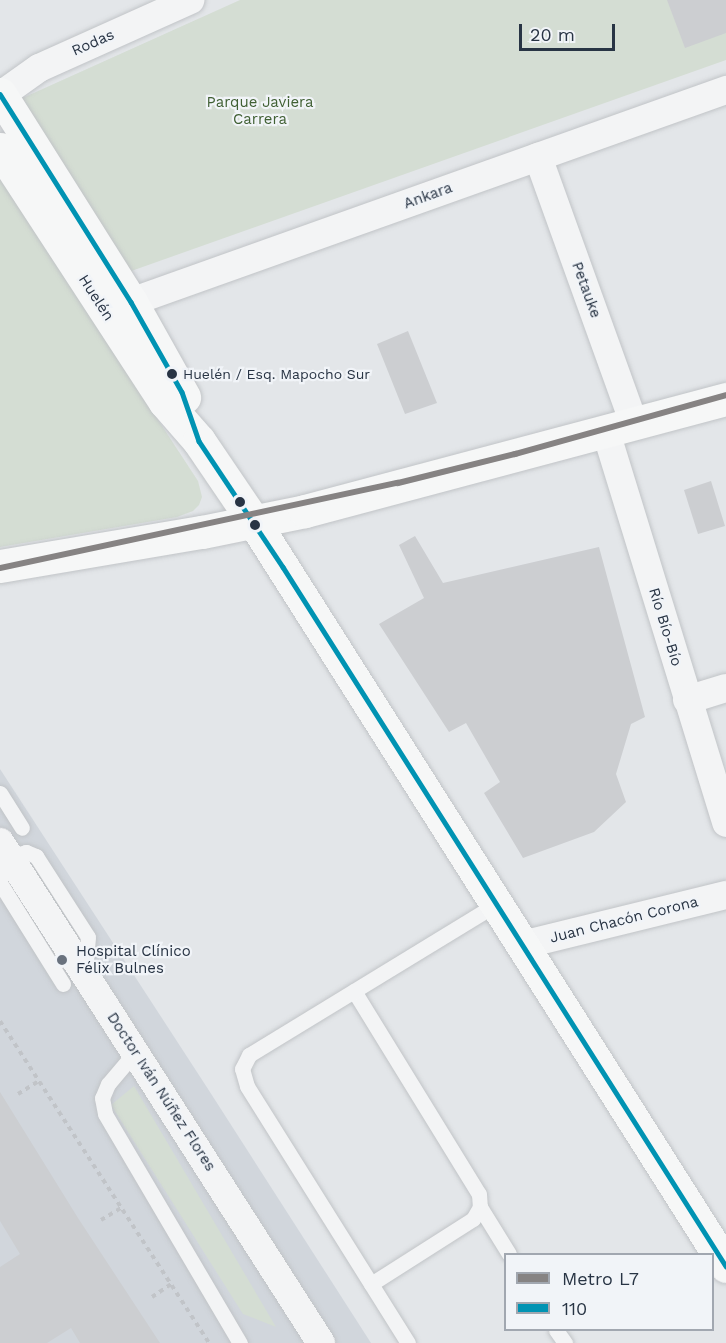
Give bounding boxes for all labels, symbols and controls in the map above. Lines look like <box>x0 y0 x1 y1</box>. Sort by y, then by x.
scale bar <box>522 12 618 50</box>
text: 20 m <box>530 24 575 45</box>
street label: Rodas <box>69 26 117 60</box>
park label: Parque Javiera Carrera <box>206 93 314 128</box>
street label: Ankara <box>401 179 455 213</box>
street label: Petauke <box>568 259 604 321</box>
street label: Huelén <box>74 272 118 324</box>
place label: Huelén / Esq. Mapocho Sur <box>183 366 370 382</box>
marker: Huelén / Esq. Mapocho Sur <box>166 368 178 380</box>
unlabelled marker <box>234 496 246 508</box>
unlabelled marker <box>249 519 261 531</box>
street label: Río Bío-Bío <box>645 586 685 668</box>
street label: Juan Chacón Corona <box>548 893 700 947</box>
place label: Hospital Clínico Félix Bulnes <box>76 942 191 977</box>
marker: Hospital Clínico Félix Bulnes <box>53 951 71 969</box>
street label: Doctor Iván Núñez Flores <box>103 1009 219 1175</box>
legend <box>504 1253 714 1331</box>
text: Metro L7 <box>562 1268 639 1289</box>
text: 110 <box>562 1298 587 1319</box>

